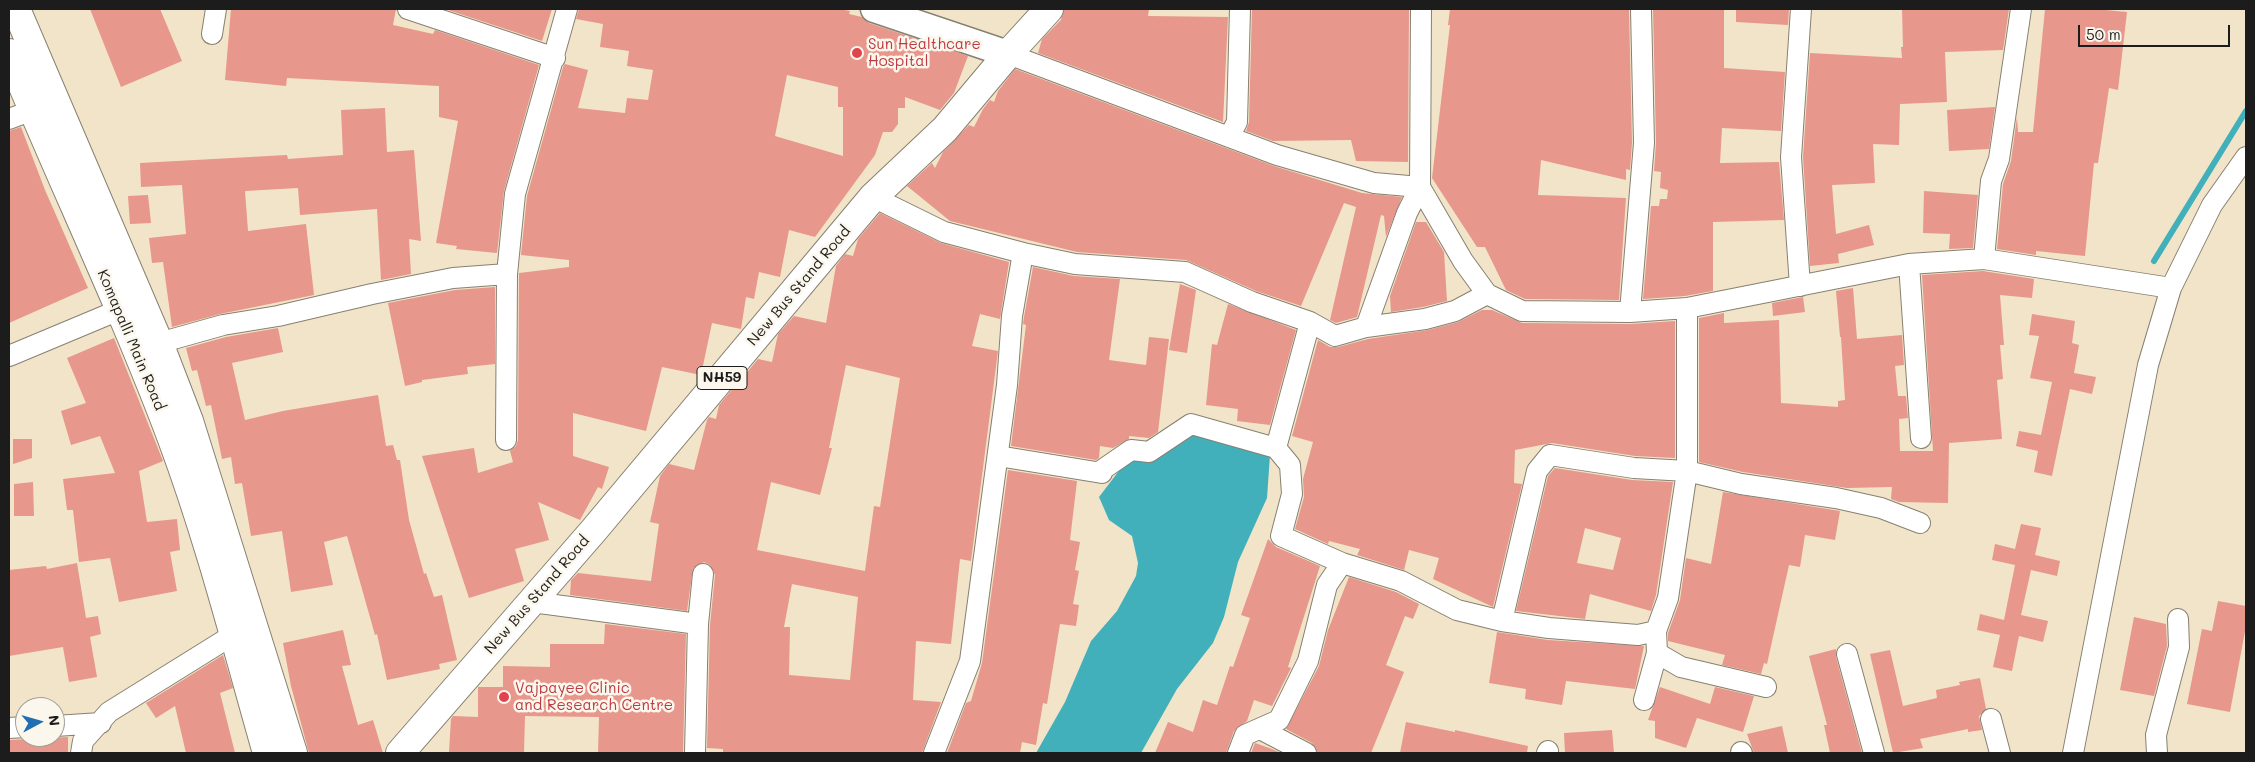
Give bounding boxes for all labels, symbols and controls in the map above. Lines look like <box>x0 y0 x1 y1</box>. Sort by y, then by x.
scale bar <box>2080 15 2232 47</box>
text: 50 m <box>2086 24 2121 44</box>
place label: Sun Healthcare Hospital <box>868 35 981 70</box>
marker: Sun Healthcare Hospital <box>850 46 864 60</box>
street label: New Bus Stand Road <box>744 222 854 350</box>
street label: Komapalli Main Road <box>93 267 169 413</box>
road number: NH59 <box>697 366 747 389</box>
street label: New Bus Stand Road <box>481 532 593 658</box>
place label: Vajpayee Clinic and Research Centre <box>515 679 673 714</box>
marker: Vajpayee Clinic and Research Centre <box>497 690 511 704</box>
north arrow <box>15 697 65 747</box>
text: N <box>44 714 64 727</box>

